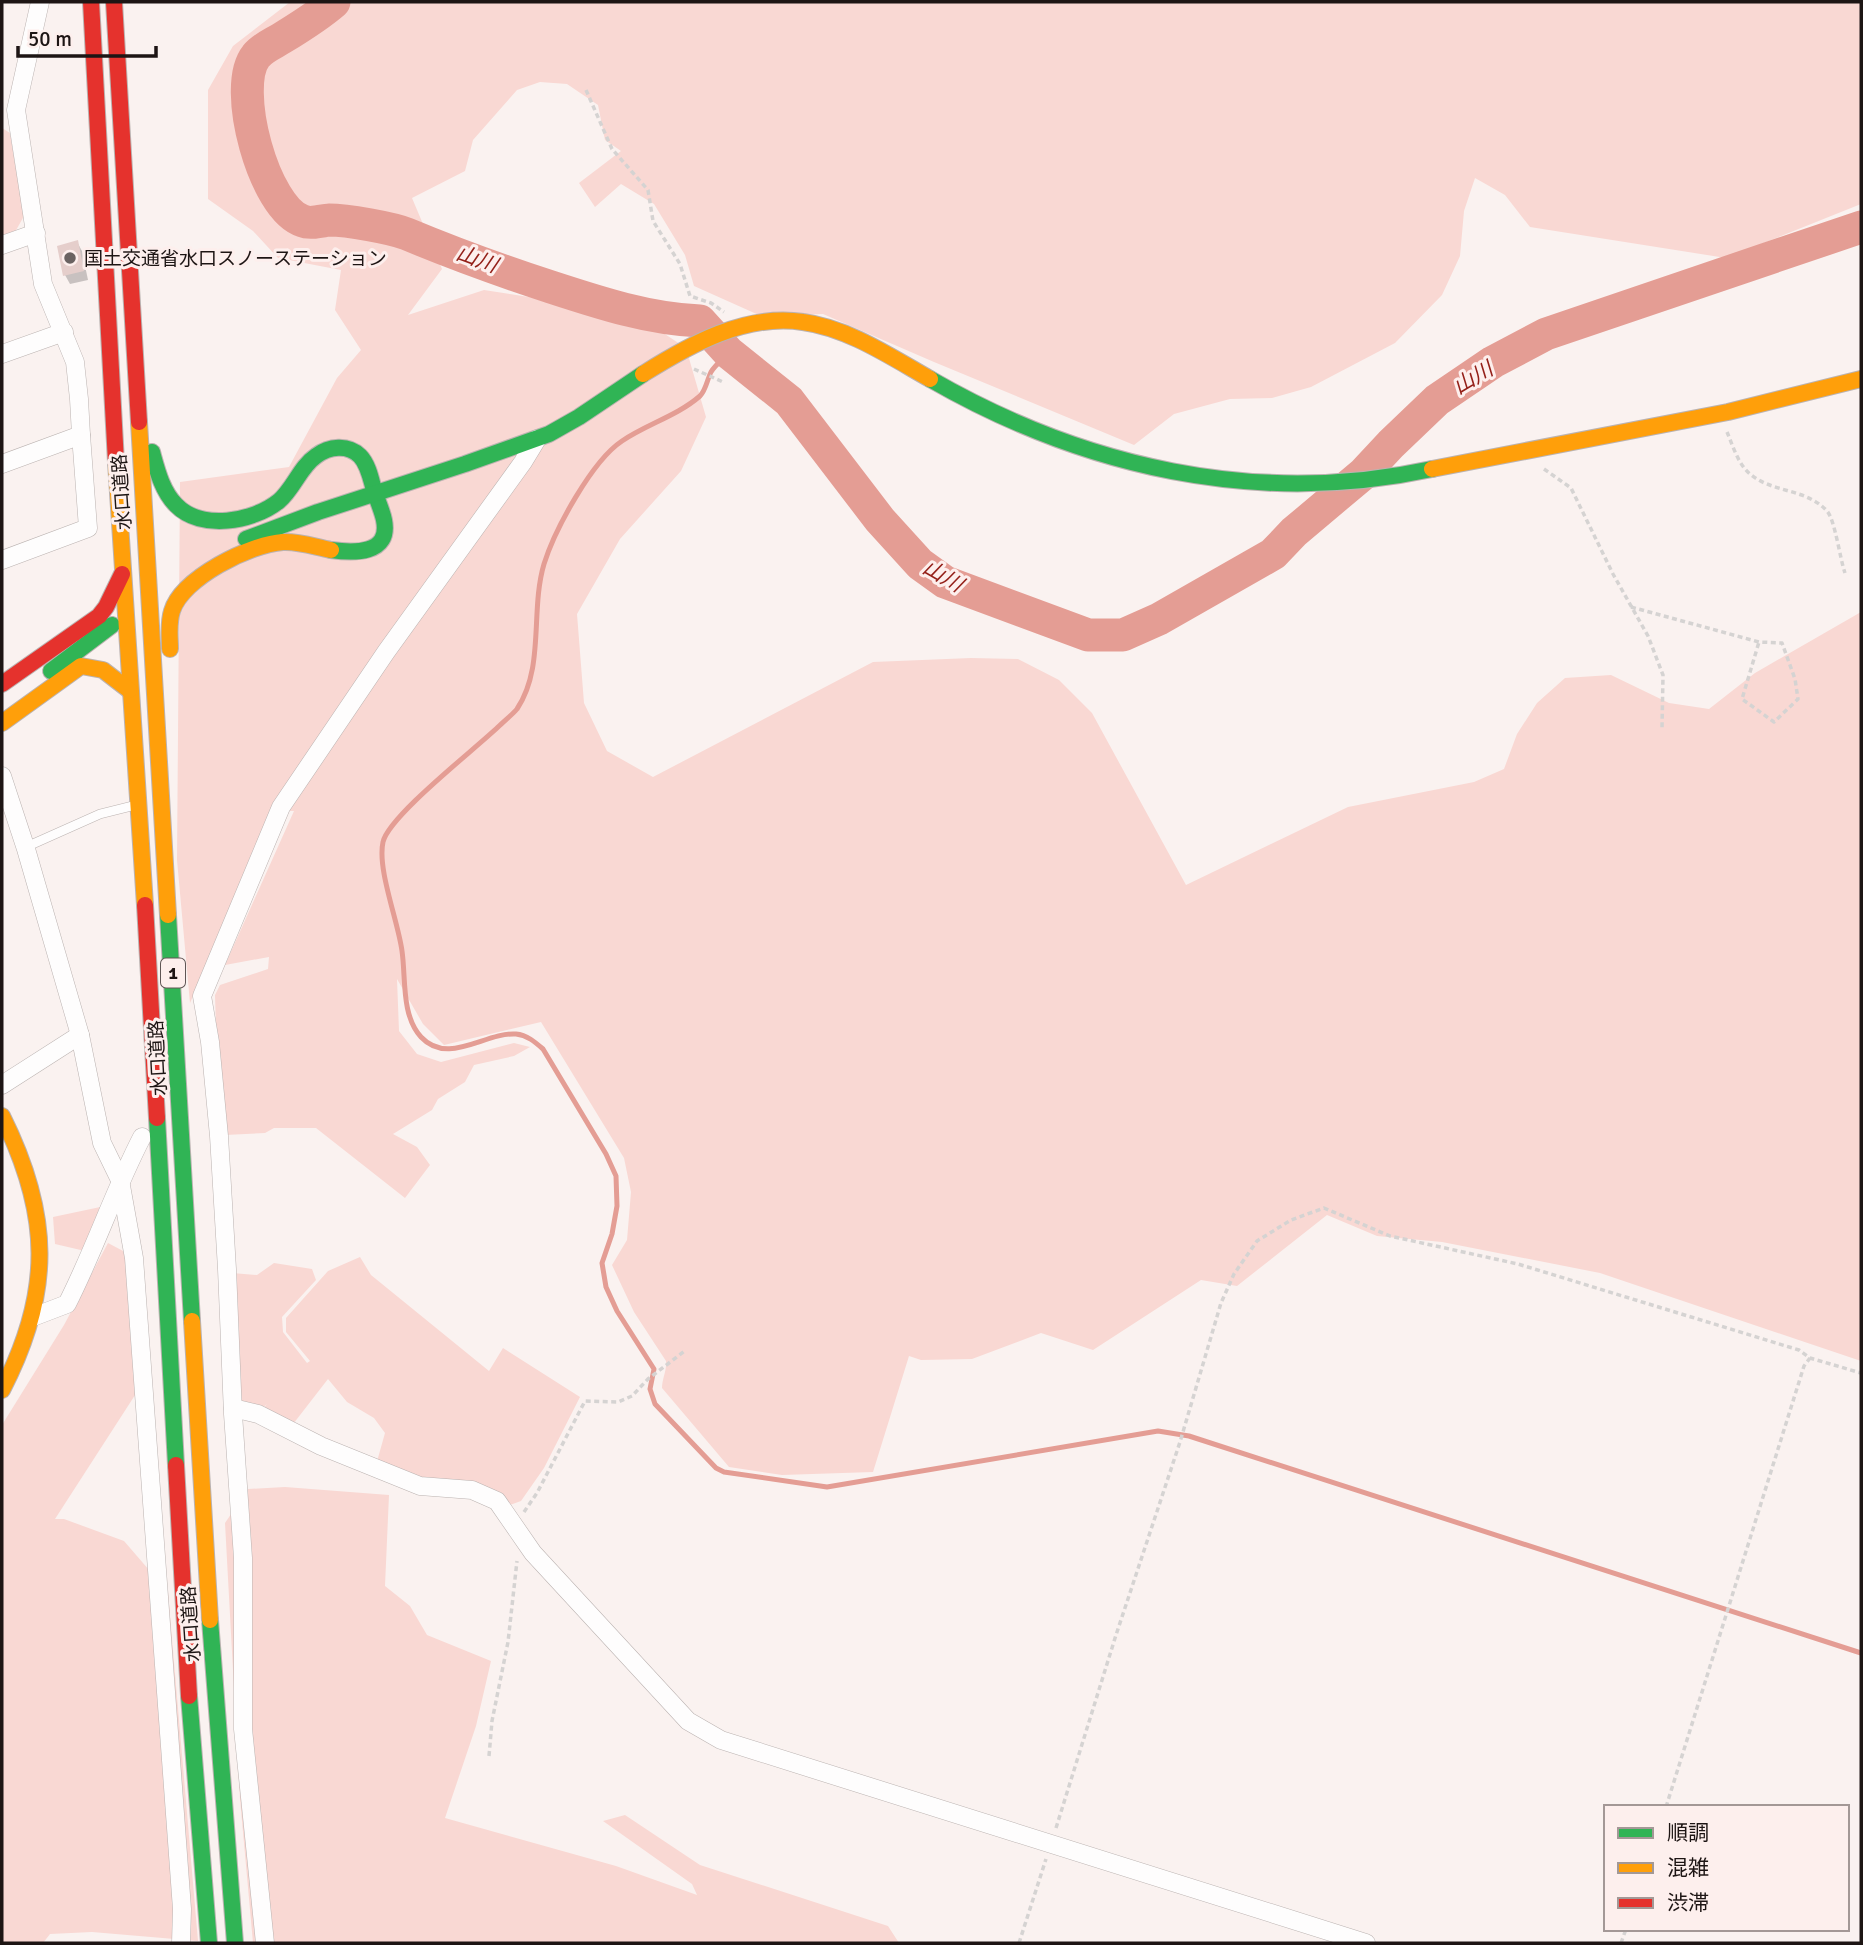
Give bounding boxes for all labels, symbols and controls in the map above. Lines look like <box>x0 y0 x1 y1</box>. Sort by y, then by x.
scale bar <box>18 14 156 58</box>
text: 50 m <box>28 26 72 52</box>
water label: 山川 <box>453 240 503 279</box>
place label: 国土交通省水口スノーステーション <box>84 247 387 271</box>
marker: 国土交通省水口スノーステーション <box>62 250 78 266</box>
water label: 山川 <box>1448 355 1499 400</box>
street label: 水口道路 <box>107 453 137 531</box>
water label: 山川 <box>918 554 969 599</box>
road number: 1 <box>161 958 185 988</box>
street label: 水口道路 <box>144 1019 172 1097</box>
street label: 水口道路 <box>176 1585 206 1663</box>
legend <box>1604 1805 1849 1931</box>
text: 順調 <box>1667 1820 1709 1846</box>
text: 混雑 <box>1667 1855 1709 1881</box>
text: 渋滞 <box>1667 1890 1709 1916</box>

